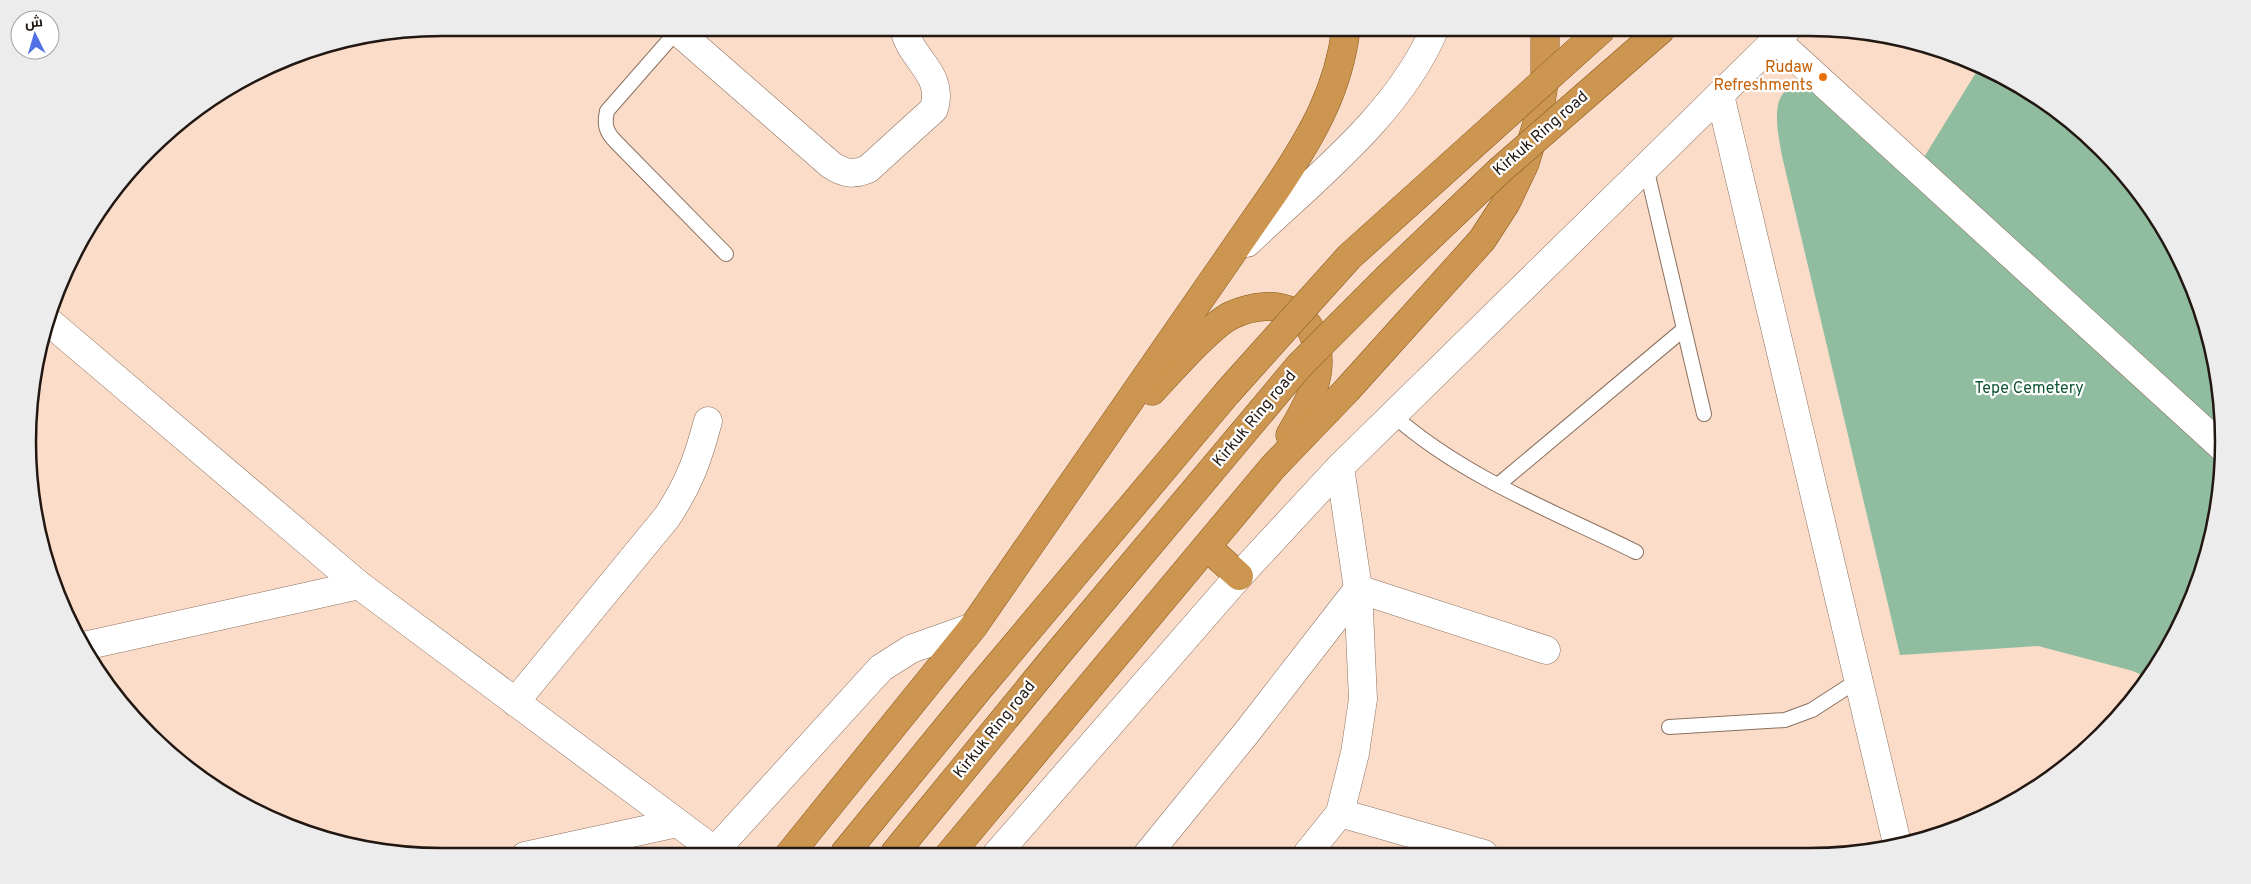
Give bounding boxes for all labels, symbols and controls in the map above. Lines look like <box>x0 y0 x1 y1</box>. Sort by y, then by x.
north arrow <box>10 10 60 60</box>
text: ش <box>24 13 44 33</box>
place label: Rudaw Refreshments <box>1713 58 1813 96</box>
marker: Rudaw Refreshments <box>1817 71 1829 83</box>
street label: Kirkuk Ring road <box>1489 87 1593 181</box>
street label: Kirkuk Ring road <box>1209 367 1301 471</box>
park label: Tepe Cemetery <box>1974 379 2084 399</box>
street label: Kirkuk Ring road <box>950 677 1040 783</box>

